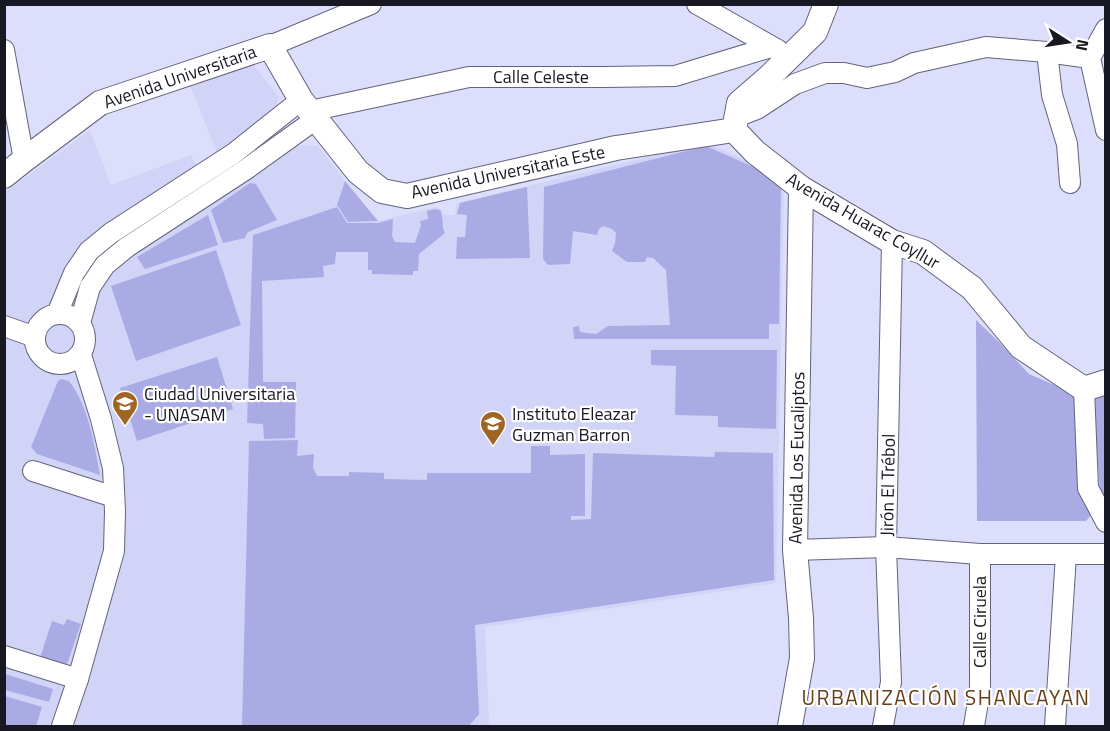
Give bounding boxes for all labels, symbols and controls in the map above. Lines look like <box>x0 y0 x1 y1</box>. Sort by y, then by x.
north arrow <box>1038 12 1098 72</box>
text: N <box>1070 37 1096 53</box>
street label: Avenida Universitaria <box>100 38 260 115</box>
street label: Calle Celeste <box>493 63 589 90</box>
street label: Avenida Universitaria Este <box>408 138 607 205</box>
street label: Avenida Huarac Coyllur <box>781 165 945 276</box>
street label: Avenida Los Eucaliptos <box>781 372 812 544</box>
place label: Ciudad Universitaria - UNASAM <box>144 380 295 428</box>
school or university icon: Ciudad Universitaria - UNASAM <box>110 389 140 427</box>
place label: Instituto Eleazar Guzman Barron <box>512 400 636 448</box>
school or university icon: Instituto Eleazar Guzman Barron <box>478 409 508 447</box>
street label: Jirón El Trébol <box>873 433 902 537</box>
street label: Calle Ciruela <box>966 576 993 668</box>
district label: URBANIZACIÓN SHANCAYAN <box>801 681 1091 713</box>

